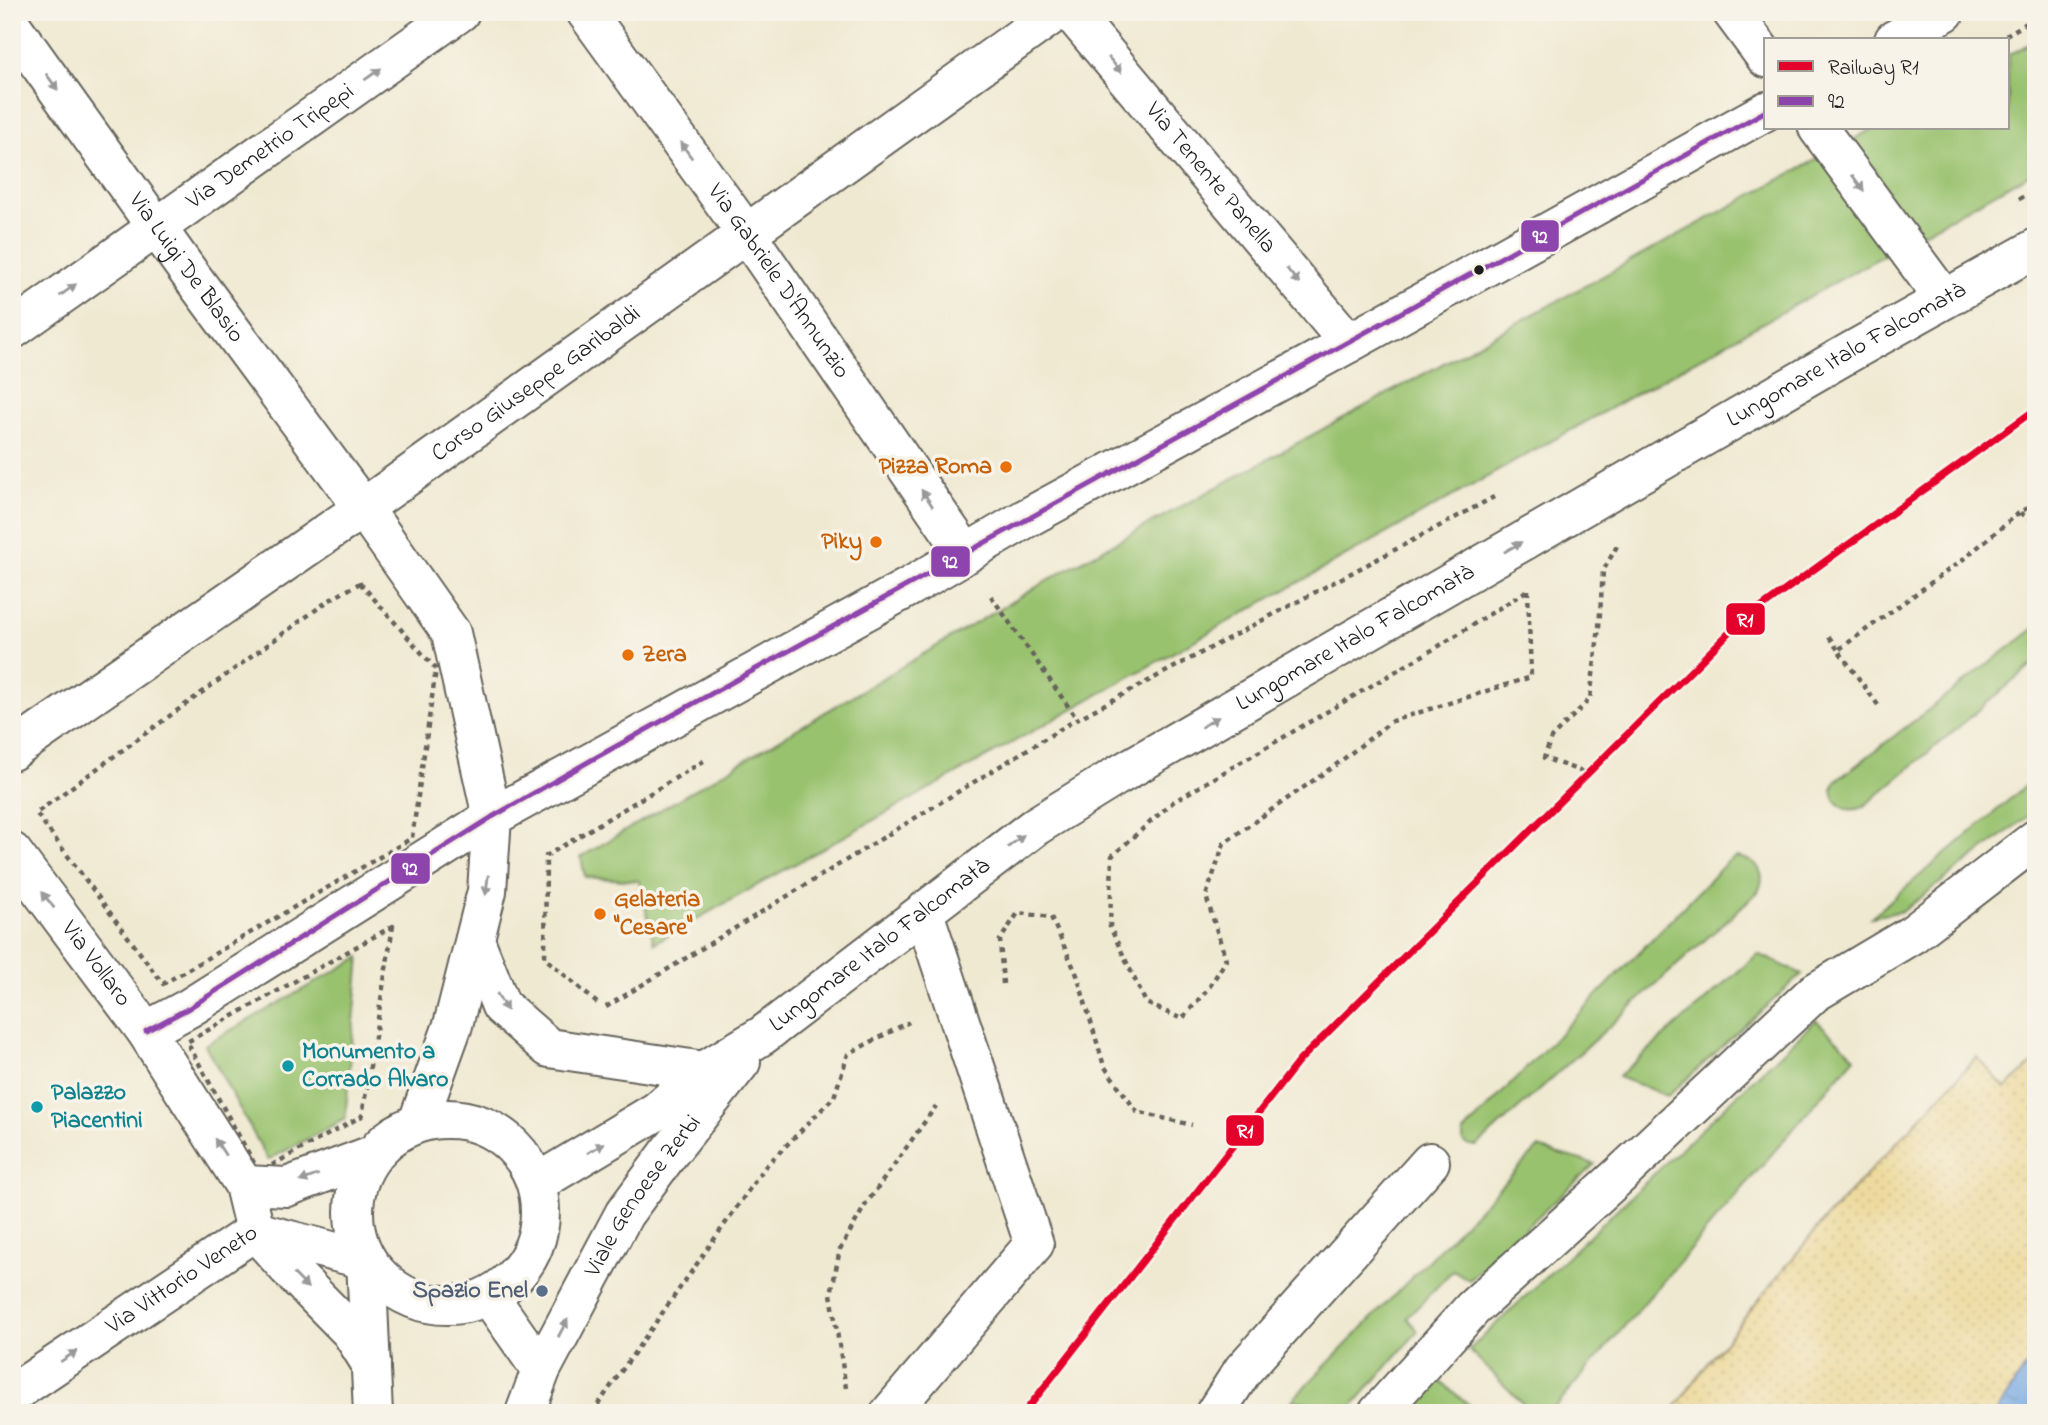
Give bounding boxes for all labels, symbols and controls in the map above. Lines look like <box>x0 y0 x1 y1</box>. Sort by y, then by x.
legend <box>1764 38 2010 130</box>
text: Railway R1 <box>1828 54 1919 86</box>
one-way arrow <box>1108 55 1123 73</box>
one-way arrow <box>364 67 382 81</box>
one-way arrow <box>45 73 59 91</box>
street label: Via Demetrio Tripepi <box>179 75 362 219</box>
text: 92 <box>1828 88 1845 118</box>
street label: Via Tenente Panella <box>1136 94 1285 262</box>
one-way arrow <box>679 141 693 159</box>
one-way arrow <box>1851 174 1865 192</box>
street label: Via Gabriele D'Annunzio <box>698 176 859 386</box>
street label: Via Luigi De Blasio <box>119 184 253 351</box>
line badge: 92 <box>1520 219 1560 253</box>
text: 92 <box>1531 225 1548 252</box>
unlabelled marker <box>1472 263 1486 277</box>
one-way arrow <box>1285 268 1300 285</box>
street label: Lungomare Italo Falcomatà <box>1720 273 1973 437</box>
one-way arrow <box>59 283 77 297</box>
street label: Corso Giuseppe Garibaldi <box>424 297 648 471</box>
place label: Pizza Roma <box>879 450 992 485</box>
marker: Pizza Roma <box>998 459 1014 475</box>
one-way arrow <box>920 489 934 507</box>
place label: Piky <box>821 525 862 561</box>
marker: Piky <box>868 534 884 550</box>
one-way arrow <box>1503 541 1523 553</box>
line badge: 92 <box>930 545 971 578</box>
text: 92 <box>941 550 958 577</box>
street label: Lungomare Italo Falcomatà <box>1229 555 1481 721</box>
line badge: R1 <box>1725 602 1766 636</box>
text: R1 <box>1737 608 1753 635</box>
place label: Zera <box>642 638 687 673</box>
marker: Zera <box>620 647 636 663</box>
one-way arrow <box>1200 716 1219 728</box>
one-way arrow <box>1007 834 1025 849</box>
street label: Lungomare Italo Falcomatà <box>762 849 998 1042</box>
line badge: 92 <box>390 852 431 885</box>
text: 92 <box>401 857 418 884</box>
one-way arrow <box>482 874 493 896</box>
place label: Gelateria "Cesare" <box>613 883 700 946</box>
one-way arrow <box>41 891 55 909</box>
marker: Gelateria "Cesare" <box>592 906 608 922</box>
street label: Via Vollaro <box>51 913 140 1015</box>
one-way arrow <box>495 992 508 1012</box>
place label: Monumento a Corrado Alvaro <box>302 1035 448 1098</box>
marker: Monumento a Corrado Alvaro <box>280 1058 296 1074</box>
place label: Palazzo Piacentini <box>51 1076 143 1139</box>
marker: Palazzo Piacentini <box>29 1099 45 1115</box>
street label: Viale Genoese Zerbi <box>576 1107 710 1284</box>
line badge: R1 <box>1225 1114 1265 1147</box>
text: R1 <box>1237 1119 1253 1146</box>
one-way arrow <box>213 1137 226 1156</box>
one-way arrow <box>586 1142 605 1155</box>
one-way arrow <box>299 1173 320 1184</box>
street label: Via Vittorio Veneto <box>98 1216 265 1344</box>
one-way arrow <box>292 1273 309 1289</box>
place label: Spazio Enel <box>413 1274 528 1309</box>
marker: Spazio Enel <box>534 1283 550 1299</box>
one-way arrow <box>557 1319 569 1338</box>
one-way arrow <box>60 1349 78 1363</box>

